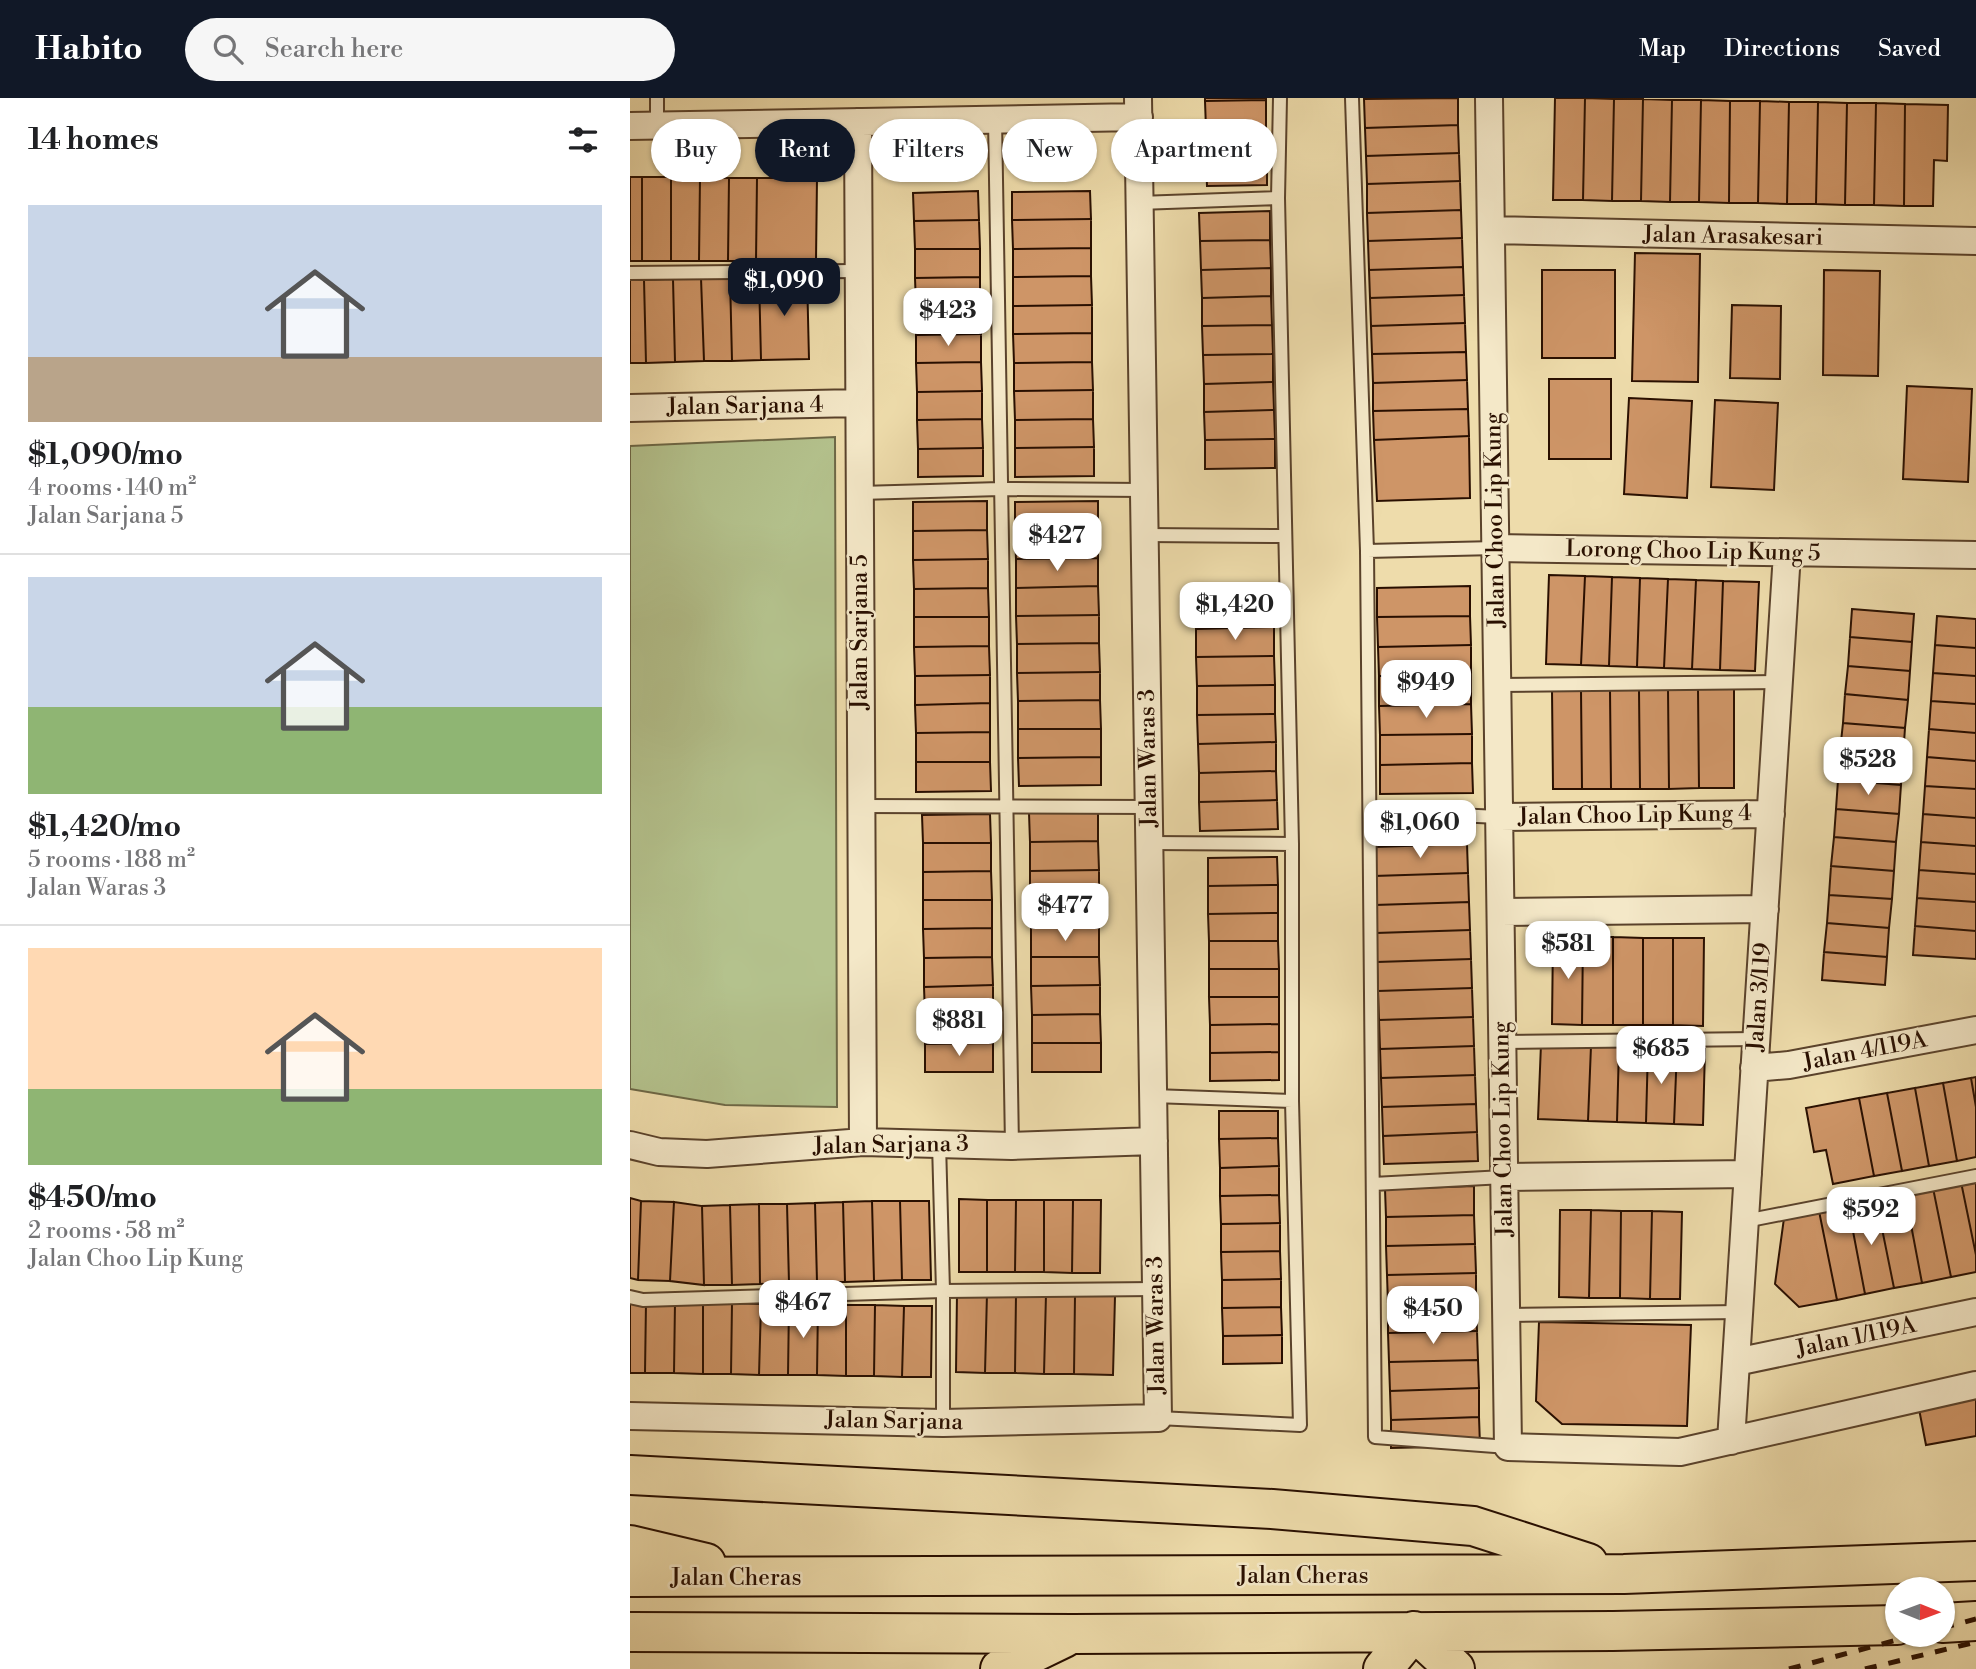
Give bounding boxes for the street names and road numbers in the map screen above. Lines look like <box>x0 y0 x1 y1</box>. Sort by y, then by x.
street label: Jalan Arasakesari <box>1642 220 1823 252</box>
street label: Jalan Sarjana 4 <box>666 391 823 421</box>
street label: Jalan Choo Lip Kung <box>1479 412 1511 629</box>
street label: Lorong Choo Lip Kung 5 <box>1565 535 1821 567</box>
street label: Jalan Sarjana 5 <box>846 554 874 711</box>
street label: Jalan Waras 3 <box>1133 689 1163 828</box>
street label: Jalan Choo Lip Kung 4 <box>1517 799 1752 831</box>
street label: Jalan 3/119 <box>1741 942 1777 1053</box>
street label: Jalan Choo Lip Kung <box>1487 1021 1519 1238</box>
street label: Jalan 4/119A <box>1800 1025 1931 1077</box>
street label: Jalan Sarjana 3 <box>812 1130 969 1160</box>
street label: Jalan Waras 3 <box>1141 1256 1171 1395</box>
street label: Jalan 1/119A <box>1792 1310 1920 1364</box>
street label: Jalan Sarjana <box>824 1406 964 1436</box>
street label: Jalan Cheras <box>1237 1562 1368 1590</box>
street label: Jalan Cheras <box>670 1564 801 1592</box>

